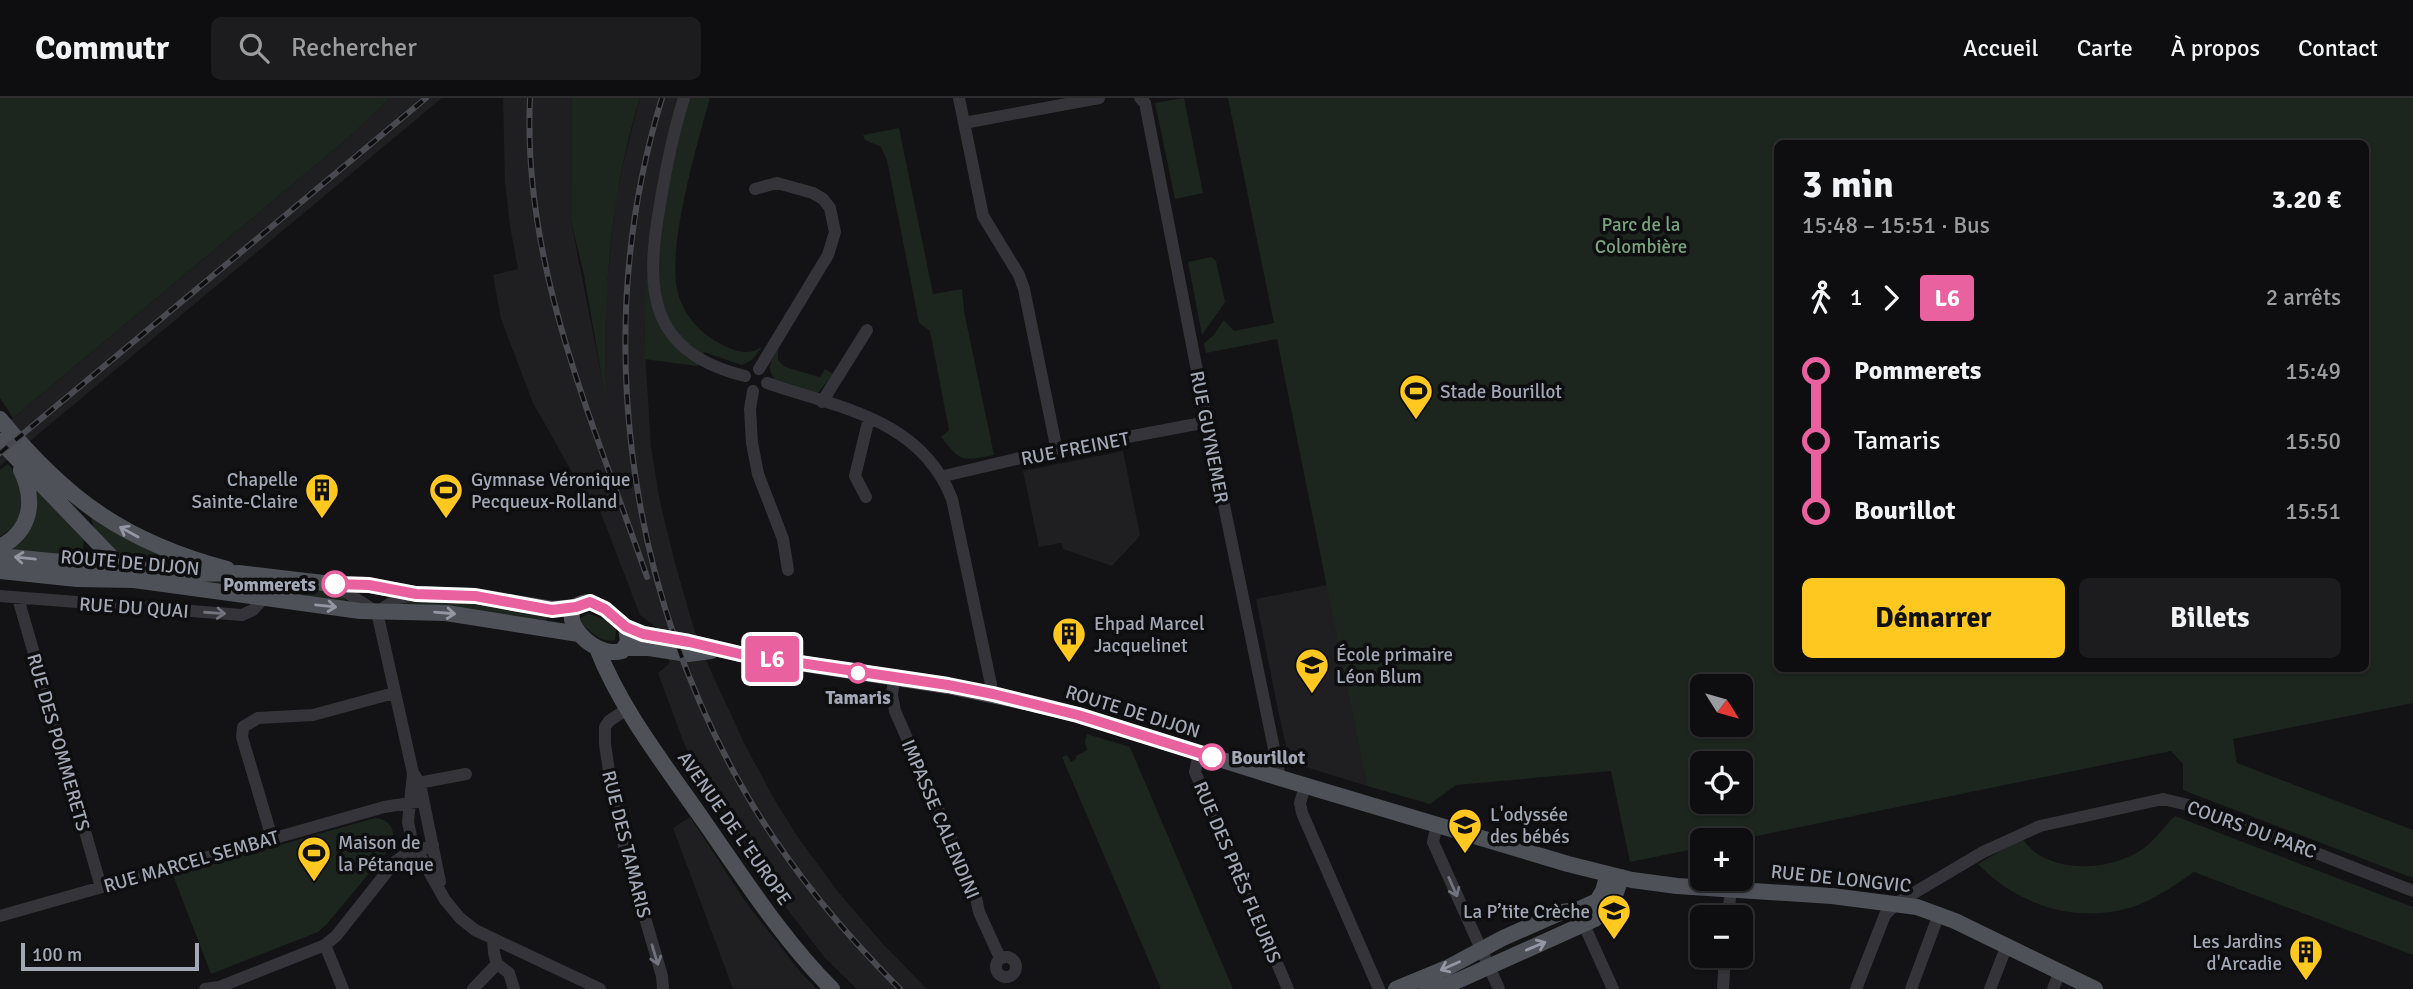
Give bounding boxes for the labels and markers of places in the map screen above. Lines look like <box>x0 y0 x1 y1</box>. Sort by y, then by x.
sports icon: Stade Bourillot <box>1397 372 1435 421</box>
place label: Stade Bourillot <box>1440 380 1562 404</box>
place label: Chapelle Sainte-Claire <box>192 468 298 514</box>
place label: Gymnase Véronique Pecqueux-Rolland <box>471 468 631 514</box>
building icon: Chapelle Sainte-Claire <box>303 471 341 520</box>
sports icon: Gymnase Véronique Pecqueux-Rolland <box>427 471 465 520</box>
marker: Pommerets <box>322 571 348 597</box>
place label: Pommerets <box>223 573 316 597</box>
place label: Ehpad Marcel Jacquelinet <box>1094 612 1205 658</box>
building icon: Ehpad Marcel Jacquelinet <box>1050 615 1088 664</box>
place label: École primaire Léon Blum <box>1336 643 1453 689</box>
school or university icon: École primaire Léon Blum <box>1293 646 1331 695</box>
marker: Tamaris <box>848 663 868 683</box>
place label: Tamaris <box>825 686 891 710</box>
marker: Bourillot <box>1199 744 1225 770</box>
place label: Bourillot <box>1231 746 1305 770</box>
place label: L'odyssée des bébés <box>1490 803 1569 849</box>
school or university icon: L'odyssée des bébés <box>1446 806 1484 855</box>
place label: Maison de la Pétanque <box>338 831 434 877</box>
sports icon: Maison de la Pétanque <box>295 834 333 883</box>
school or university icon: La P’tite Crèche <box>1595 892 1633 941</box>
place label: La P’tite Crèche <box>1463 900 1590 924</box>
place label: Les Jardins d'Arcadie <box>2192 930 2282 976</box>
building icon: Les Jardins d'Arcadie <box>2287 933 2325 982</box>

